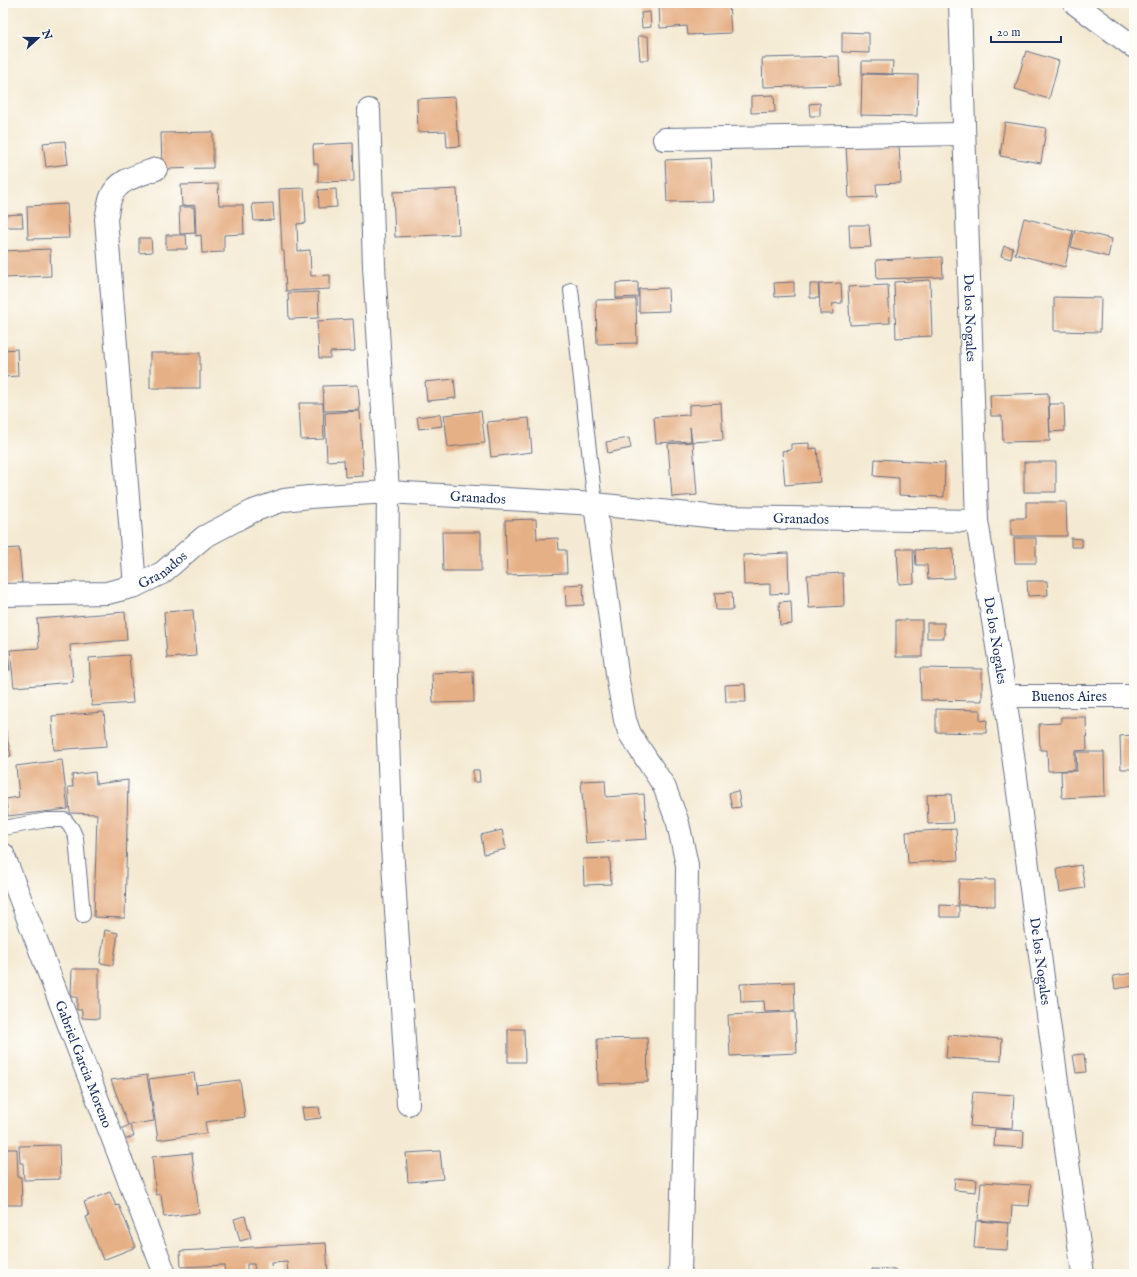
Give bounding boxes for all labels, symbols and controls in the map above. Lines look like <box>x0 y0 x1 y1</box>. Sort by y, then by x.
north arrow <box>18 18 58 58</box>
scale bar <box>991 18 1061 44</box>
text: 20 m <box>997 25 1020 40</box>
text: N <box>38 27 55 42</box>
street label: De los Nogales <box>959 274 980 362</box>
street label: Granados <box>450 488 506 509</box>
street label: Granados <box>773 510 829 529</box>
street label: Granados <box>135 547 191 593</box>
street label: De los Nogales <box>979 595 1011 685</box>
street label: Buenos Aires <box>1031 688 1107 706</box>
street label: De los Nogales <box>1025 916 1055 1006</box>
street label: Gabriel Garcia Moreno <box>50 998 116 1131</box>

